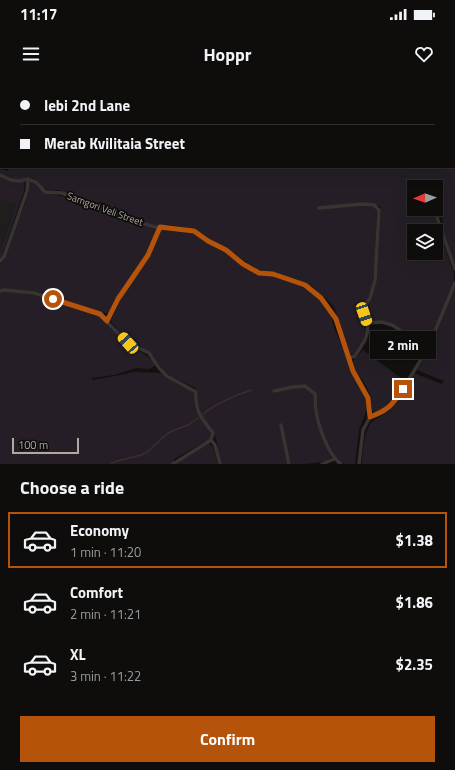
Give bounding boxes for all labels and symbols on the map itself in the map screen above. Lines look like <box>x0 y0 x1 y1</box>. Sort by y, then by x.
north arrow <box>407 180 443 216</box>
street label: Samgori Veli Street <box>65 188 146 230</box>
route start <box>44 290 62 308</box>
car <box>354 301 374 327</box>
car <box>116 330 140 356</box>
callout: 2 min <box>370 331 436 359</box>
route end <box>394 380 412 398</box>
scale bar <box>12 436 79 455</box>

